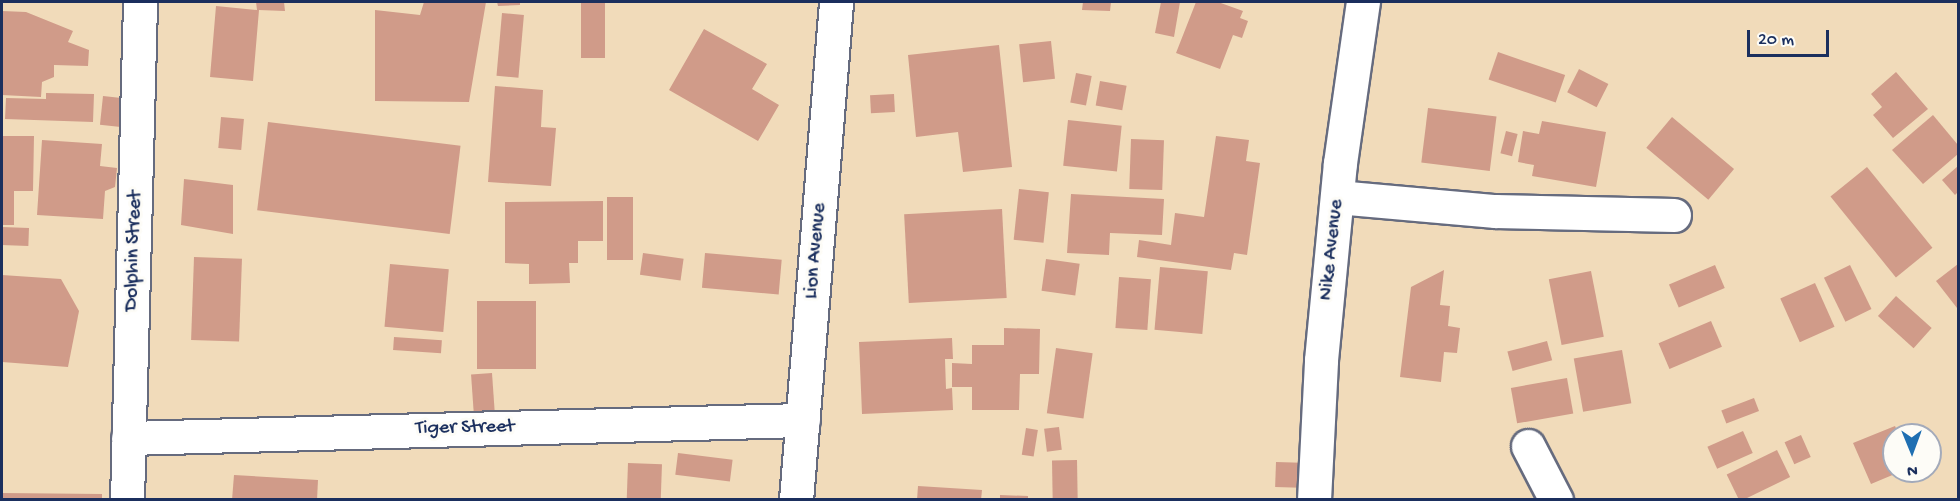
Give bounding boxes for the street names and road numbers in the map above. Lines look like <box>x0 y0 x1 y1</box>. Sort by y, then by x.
street label: Dolphin Street <box>120 190 148 312</box>
street label: Nike Avenue <box>1315 198 1349 302</box>
street label: Lion Avenue <box>800 202 832 300</box>
street label: Tiger Street <box>415 415 515 441</box>

